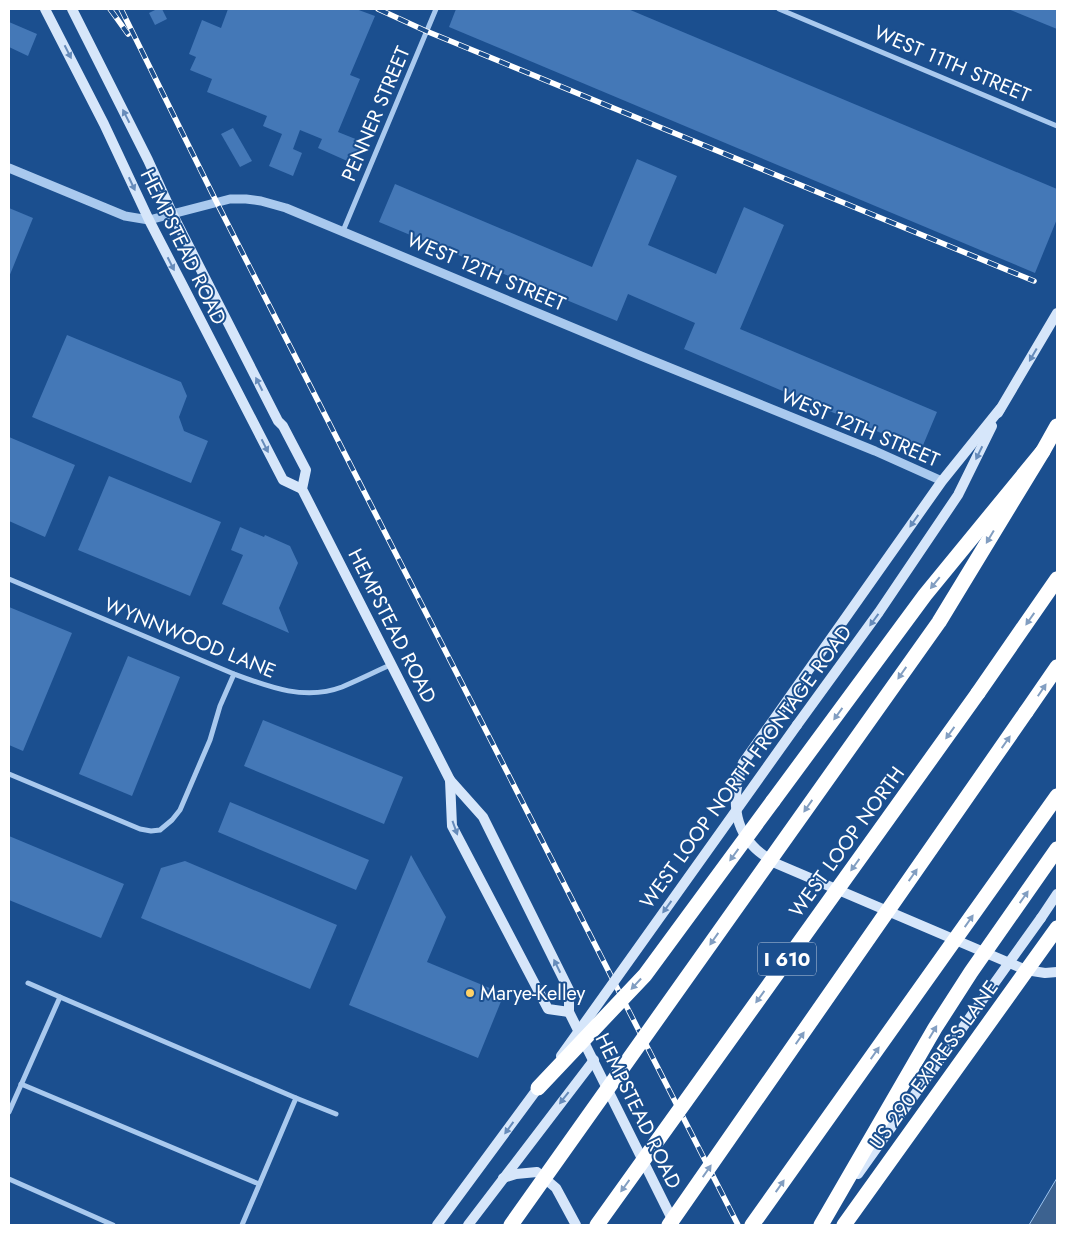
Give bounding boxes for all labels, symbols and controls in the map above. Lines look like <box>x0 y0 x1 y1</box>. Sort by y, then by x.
street label: WEST 11TH STREET <box>869 18 1035 110</box>
street label: PENNER STREET <box>335 41 418 186</box>
one-way arrow <box>64 44 72 59</box>
one-way arrow <box>122 109 130 124</box>
street label: HEMPSTEAD ROAD <box>133 164 233 330</box>
one-way arrow <box>129 177 137 191</box>
street label: WEST 12TH STREET <box>402 225 570 319</box>
one-way arrow <box>167 257 175 271</box>
one-way arrow <box>1028 348 1037 361</box>
one-way arrow <box>255 377 263 391</box>
street label: WEST 12TH STREET <box>776 381 944 475</box>
one-way arrow <box>261 438 269 453</box>
one-way arrow <box>975 445 983 460</box>
one-way arrow <box>909 514 919 528</box>
one-way arrow <box>986 531 995 544</box>
street label: HEMPSTEAD ROAD <box>341 544 443 708</box>
one-way arrow <box>929 576 940 589</box>
street label: WYNNWOOD LANE <box>100 590 280 686</box>
one-way arrow <box>1025 612 1035 626</box>
one-way arrow <box>869 613 879 626</box>
street label: WEST LOOP NORTH FRONTAGE ROAD <box>635 621 857 913</box>
one-way arrow <box>897 667 907 680</box>
one-way arrow <box>1037 683 1047 696</box>
one-way arrow <box>833 707 843 720</box>
one-way arrow <box>945 726 955 740</box>
one-way arrow <box>1001 735 1011 749</box>
street label: WEST LOOP NORTH <box>784 762 910 922</box>
one-way arrow <box>803 799 813 813</box>
one-way arrow <box>451 821 459 836</box>
one-way arrow <box>728 848 739 861</box>
one-way arrow <box>850 858 860 872</box>
one-way arrow <box>908 869 918 882</box>
one-way arrow <box>1018 890 1028 903</box>
one-way arrow <box>662 900 672 913</box>
one-way arrow <box>964 914 974 928</box>
one-way arrow <box>709 932 719 946</box>
road number: I 610 <box>758 942 816 976</box>
one-way arrow <box>553 959 561 973</box>
street label: US 290 EXPRESS LANE <box>863 974 1005 1156</box>
one-way arrow <box>630 978 642 990</box>
place label: Marye-Kelley <box>480 979 585 1008</box>
marker: Marye-Kelley <box>464 987 476 999</box>
one-way arrow <box>755 990 766 1003</box>
one-way arrow <box>929 1025 938 1038</box>
street label: HEMPSTEAD ROAD <box>588 1028 688 1194</box>
one-way arrow <box>795 1031 805 1044</box>
one-way arrow <box>870 1046 880 1060</box>
one-way arrow <box>559 1091 570 1104</box>
one-way arrow <box>504 1121 514 1135</box>
one-way arrow <box>702 1164 712 1178</box>
one-way arrow <box>620 1179 630 1193</box>
one-way arrow <box>775 1180 786 1193</box>

